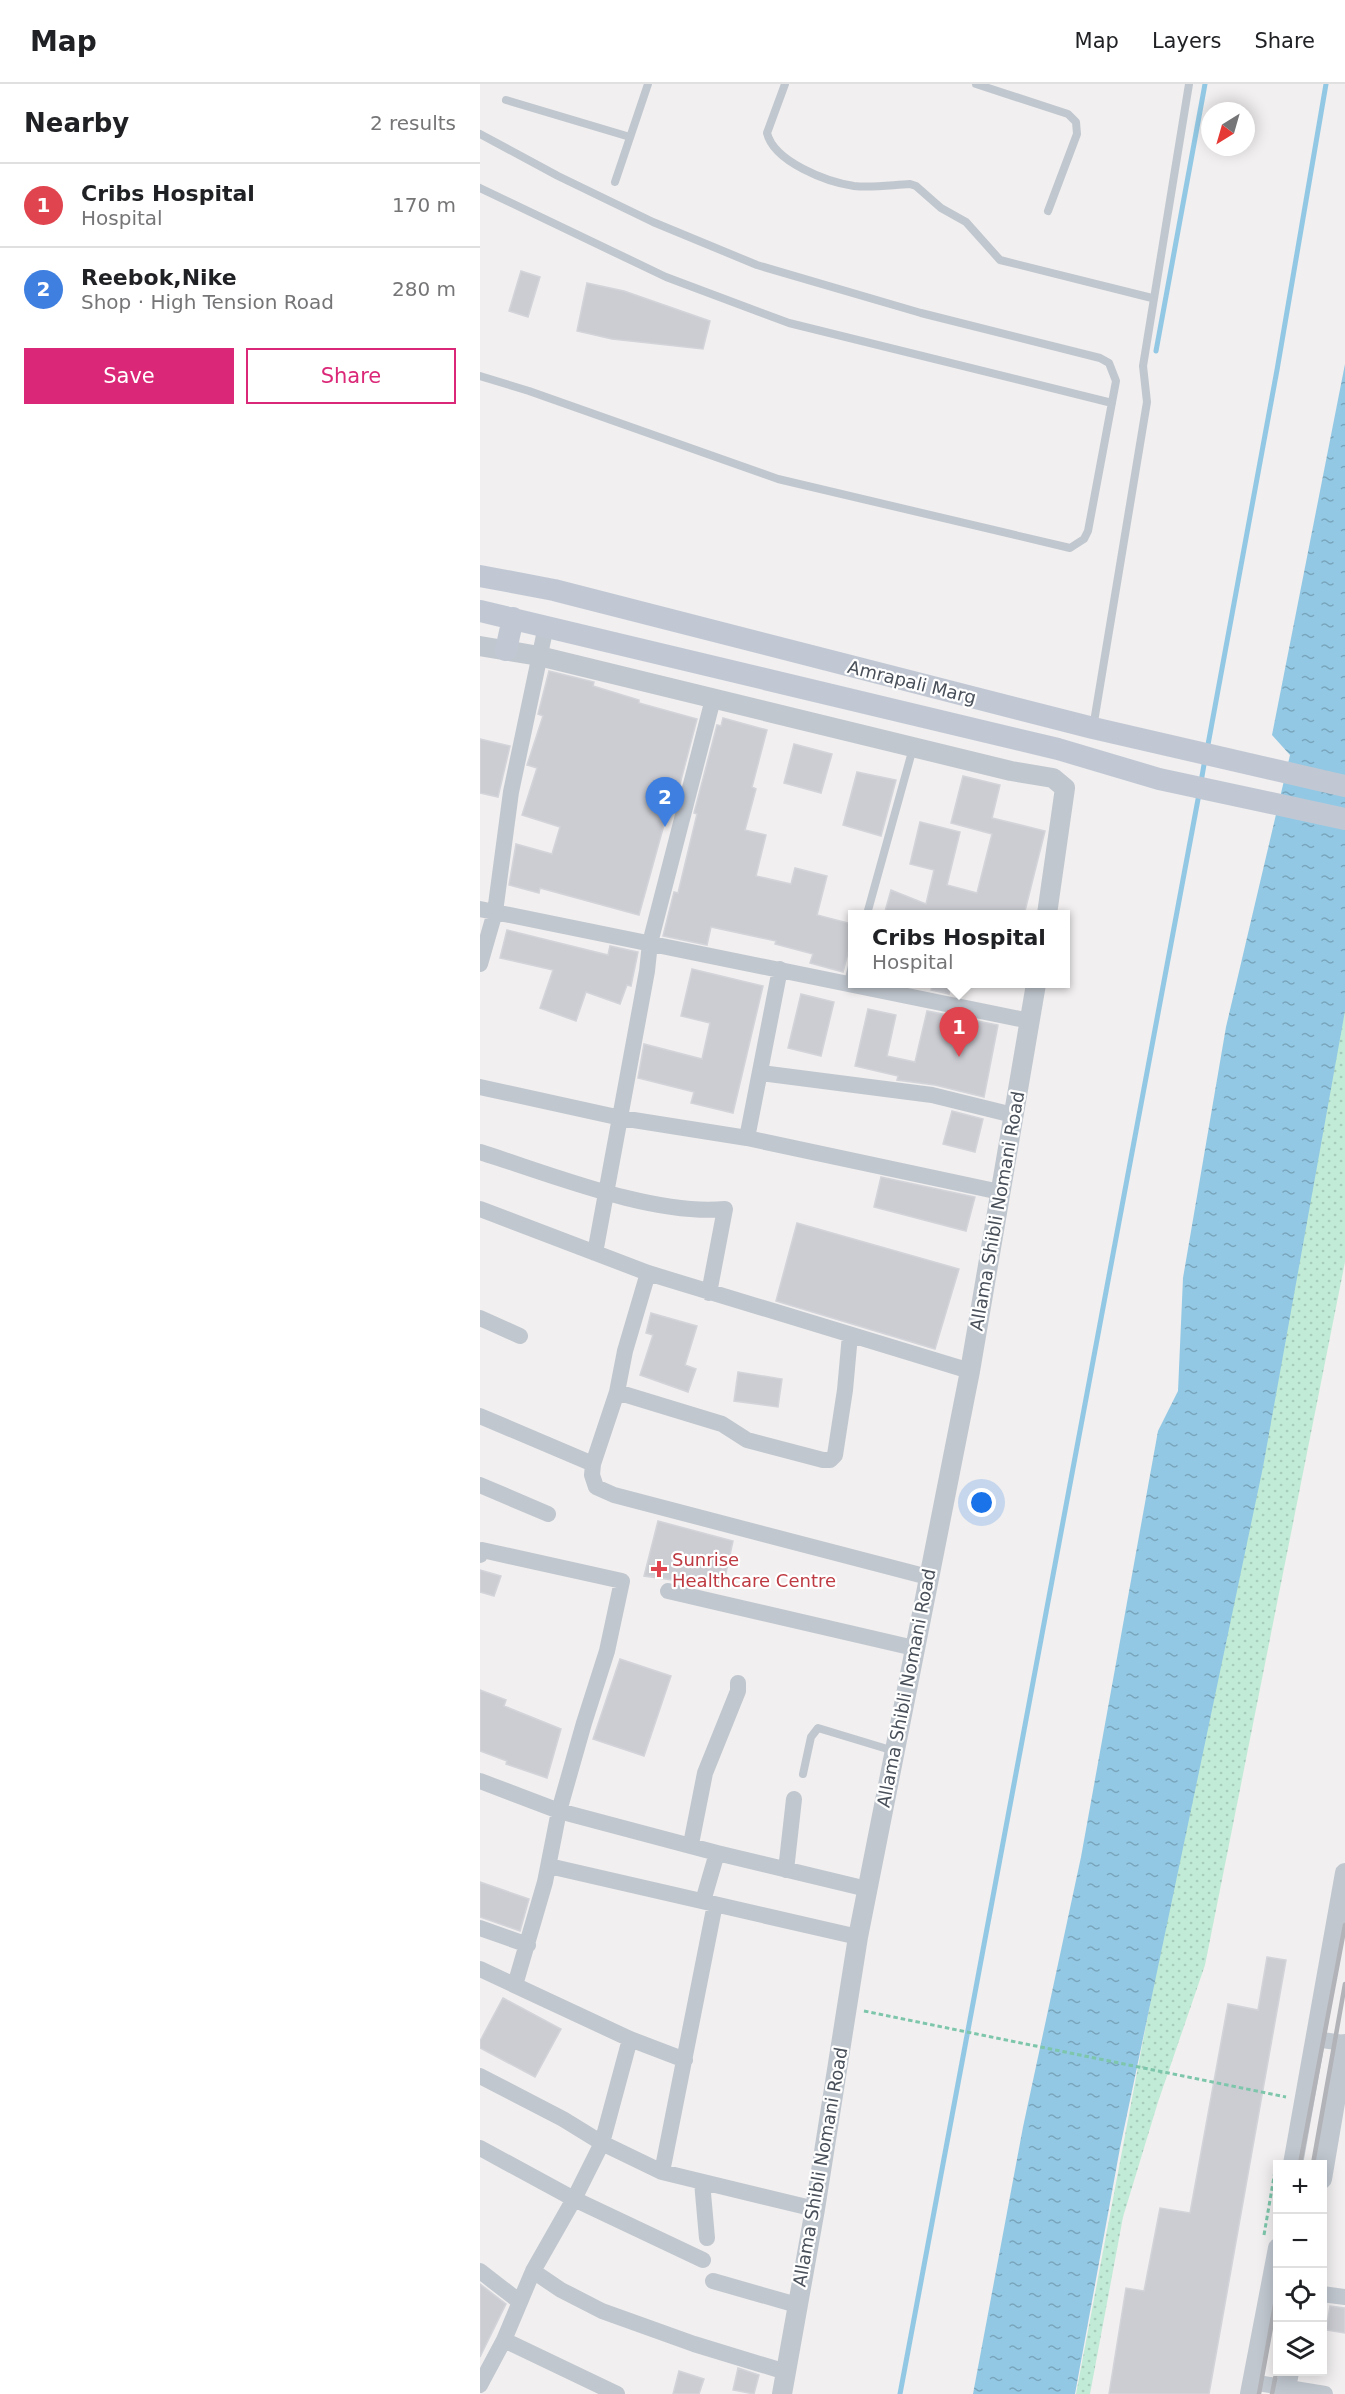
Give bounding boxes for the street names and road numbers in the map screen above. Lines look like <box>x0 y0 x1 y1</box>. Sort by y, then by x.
street label: Amrapali Marg <box>846 656 978 708</box>
street label: Allama Shibli Nomani Road <box>966 1090 1028 1332</box>
street label: Allama Shibli Nomani Road <box>873 1567 939 1809</box>
street label: Allama Shibli Nomani Road <box>789 2046 851 2288</box>

